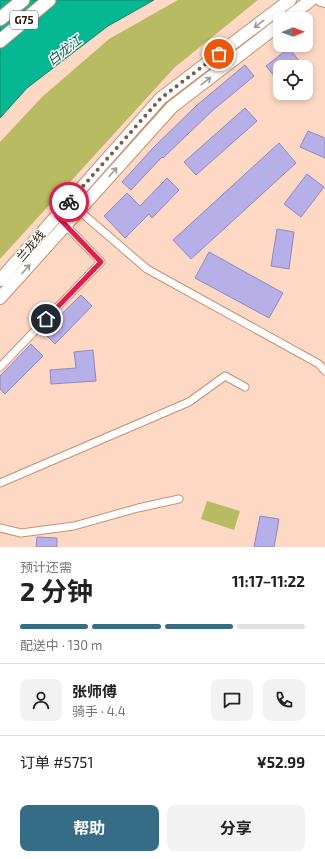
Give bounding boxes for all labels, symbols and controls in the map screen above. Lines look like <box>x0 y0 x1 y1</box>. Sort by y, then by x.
road number: G75 <box>10 11 38 29</box>
north arrow <box>273 12 313 52</box>
map controls <box>273 12 313 100</box>
one-way arrow <box>253 19 264 28</box>
water label: 白龙江 <box>44 30 86 68</box>
pin <box>202 37 236 71</box>
icon: bag <box>208 43 230 65</box>
button: locate <box>273 60 313 100</box>
one-way arrow <box>200 77 211 86</box>
one-way arrow <box>109 167 118 177</box>
courier <box>49 182 89 222</box>
icon: bike <box>58 191 80 213</box>
street label: 兰龙线 <box>13 227 47 264</box>
one-way arrow <box>21 264 30 274</box>
pin <box>29 302 63 336</box>
icon: home <box>35 308 57 330</box>
text: 预计还需 <box>20 559 72 575</box>
text: 11:17–11:22 <box>232 572 305 590</box>
text: 2 分钟 <box>20 575 93 606</box>
text: 配送中 · 130 m <box>20 637 102 653</box>
button: person <box>20 679 62 721</box>
button: chat <box>211 679 253 721</box>
button: phone <box>263 679 305 721</box>
text: 张师傅 <box>72 682 117 700</box>
text: 骑手 · 4.4 <box>72 703 126 719</box>
text: 订单 #5751 <box>20 753 93 771</box>
text: ¥52.99 <box>257 753 305 771</box>
button: 帮助 <box>20 805 159 851</box>
button: 分享 <box>167 805 305 851</box>

